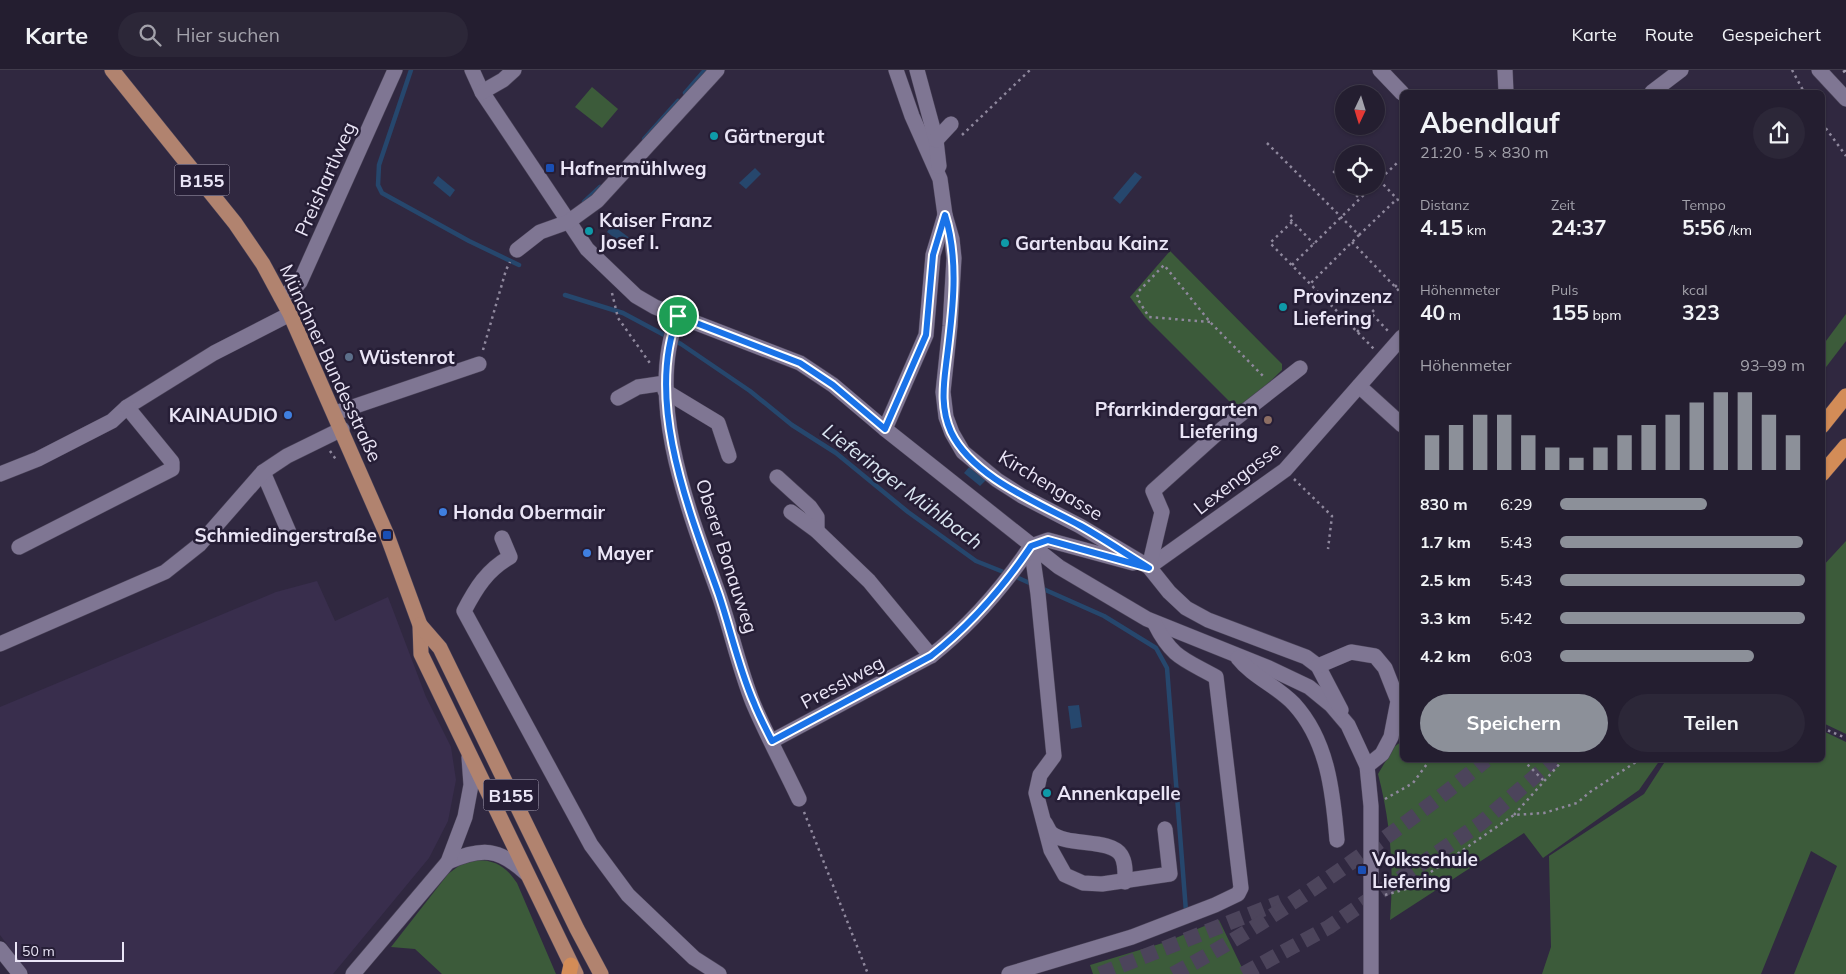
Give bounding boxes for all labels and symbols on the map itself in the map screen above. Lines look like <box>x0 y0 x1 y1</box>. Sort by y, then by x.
north arrow <box>1335 85 1385 135</box>
street label: Preishartlweg <box>289 118 361 240</box>
place label: Gärtnergut <box>724 124 825 148</box>
marker: Gärtnergut <box>708 130 720 142</box>
place label: Hafnermühlweg <box>560 156 706 180</box>
marker: Hafnermühlweg <box>544 162 556 174</box>
road number: B155 <box>174 164 230 196</box>
place label: Kaiser Franz Josef I. <box>599 208 712 254</box>
marker: Kaiser Franz Josef I. <box>583 225 595 237</box>
place label: Gartenbau Kainz <box>1015 231 1169 255</box>
marker: Gartenbau Kainz <box>999 237 1011 249</box>
street label: Münchner Bundesstraße <box>275 260 387 466</box>
place label: Provinzenz Liefering <box>1293 284 1392 330</box>
pin <box>657 295 699 337</box>
marker: Provinzenz Liefering <box>1277 301 1289 313</box>
place label: Wüstenrot <box>359 345 455 369</box>
marker: Wüstenrot <box>343 351 355 363</box>
place label: Pfarrkindergarten Liefering <box>1095 397 1258 443</box>
place label: KAINAUDIO <box>169 403 278 427</box>
marker: KAINAUDIO <box>282 409 294 421</box>
marker: Pfarrkindergarten Liefering <box>1262 414 1274 426</box>
water label: Lieferinger Mühlbach <box>818 418 988 554</box>
street label: Lexengasse <box>1189 437 1285 519</box>
street label: Kirchengasse <box>995 444 1107 526</box>
street label: Oberer Bonauweg <box>691 476 763 636</box>
place label: Honda Obermair <box>453 500 606 524</box>
marker: Honda Obermair <box>437 506 449 518</box>
place label: Schmiedingerstraße <box>194 523 377 547</box>
marker: Schmiedingerstraße <box>381 529 393 541</box>
place label: Mayer <box>597 541 654 565</box>
marker: Mayer <box>581 547 593 559</box>
street label: Presslweg <box>796 650 888 714</box>
road number: B155 <box>484 780 538 810</box>
place label: Annenkapelle <box>1057 781 1181 805</box>
marker: Annenkapelle <box>1041 787 1053 799</box>
place label: Volksschule Liefering <box>1371 847 1478 893</box>
marker: Volksschule Liefering <box>1356 864 1368 876</box>
scale bar <box>15 939 124 962</box>

